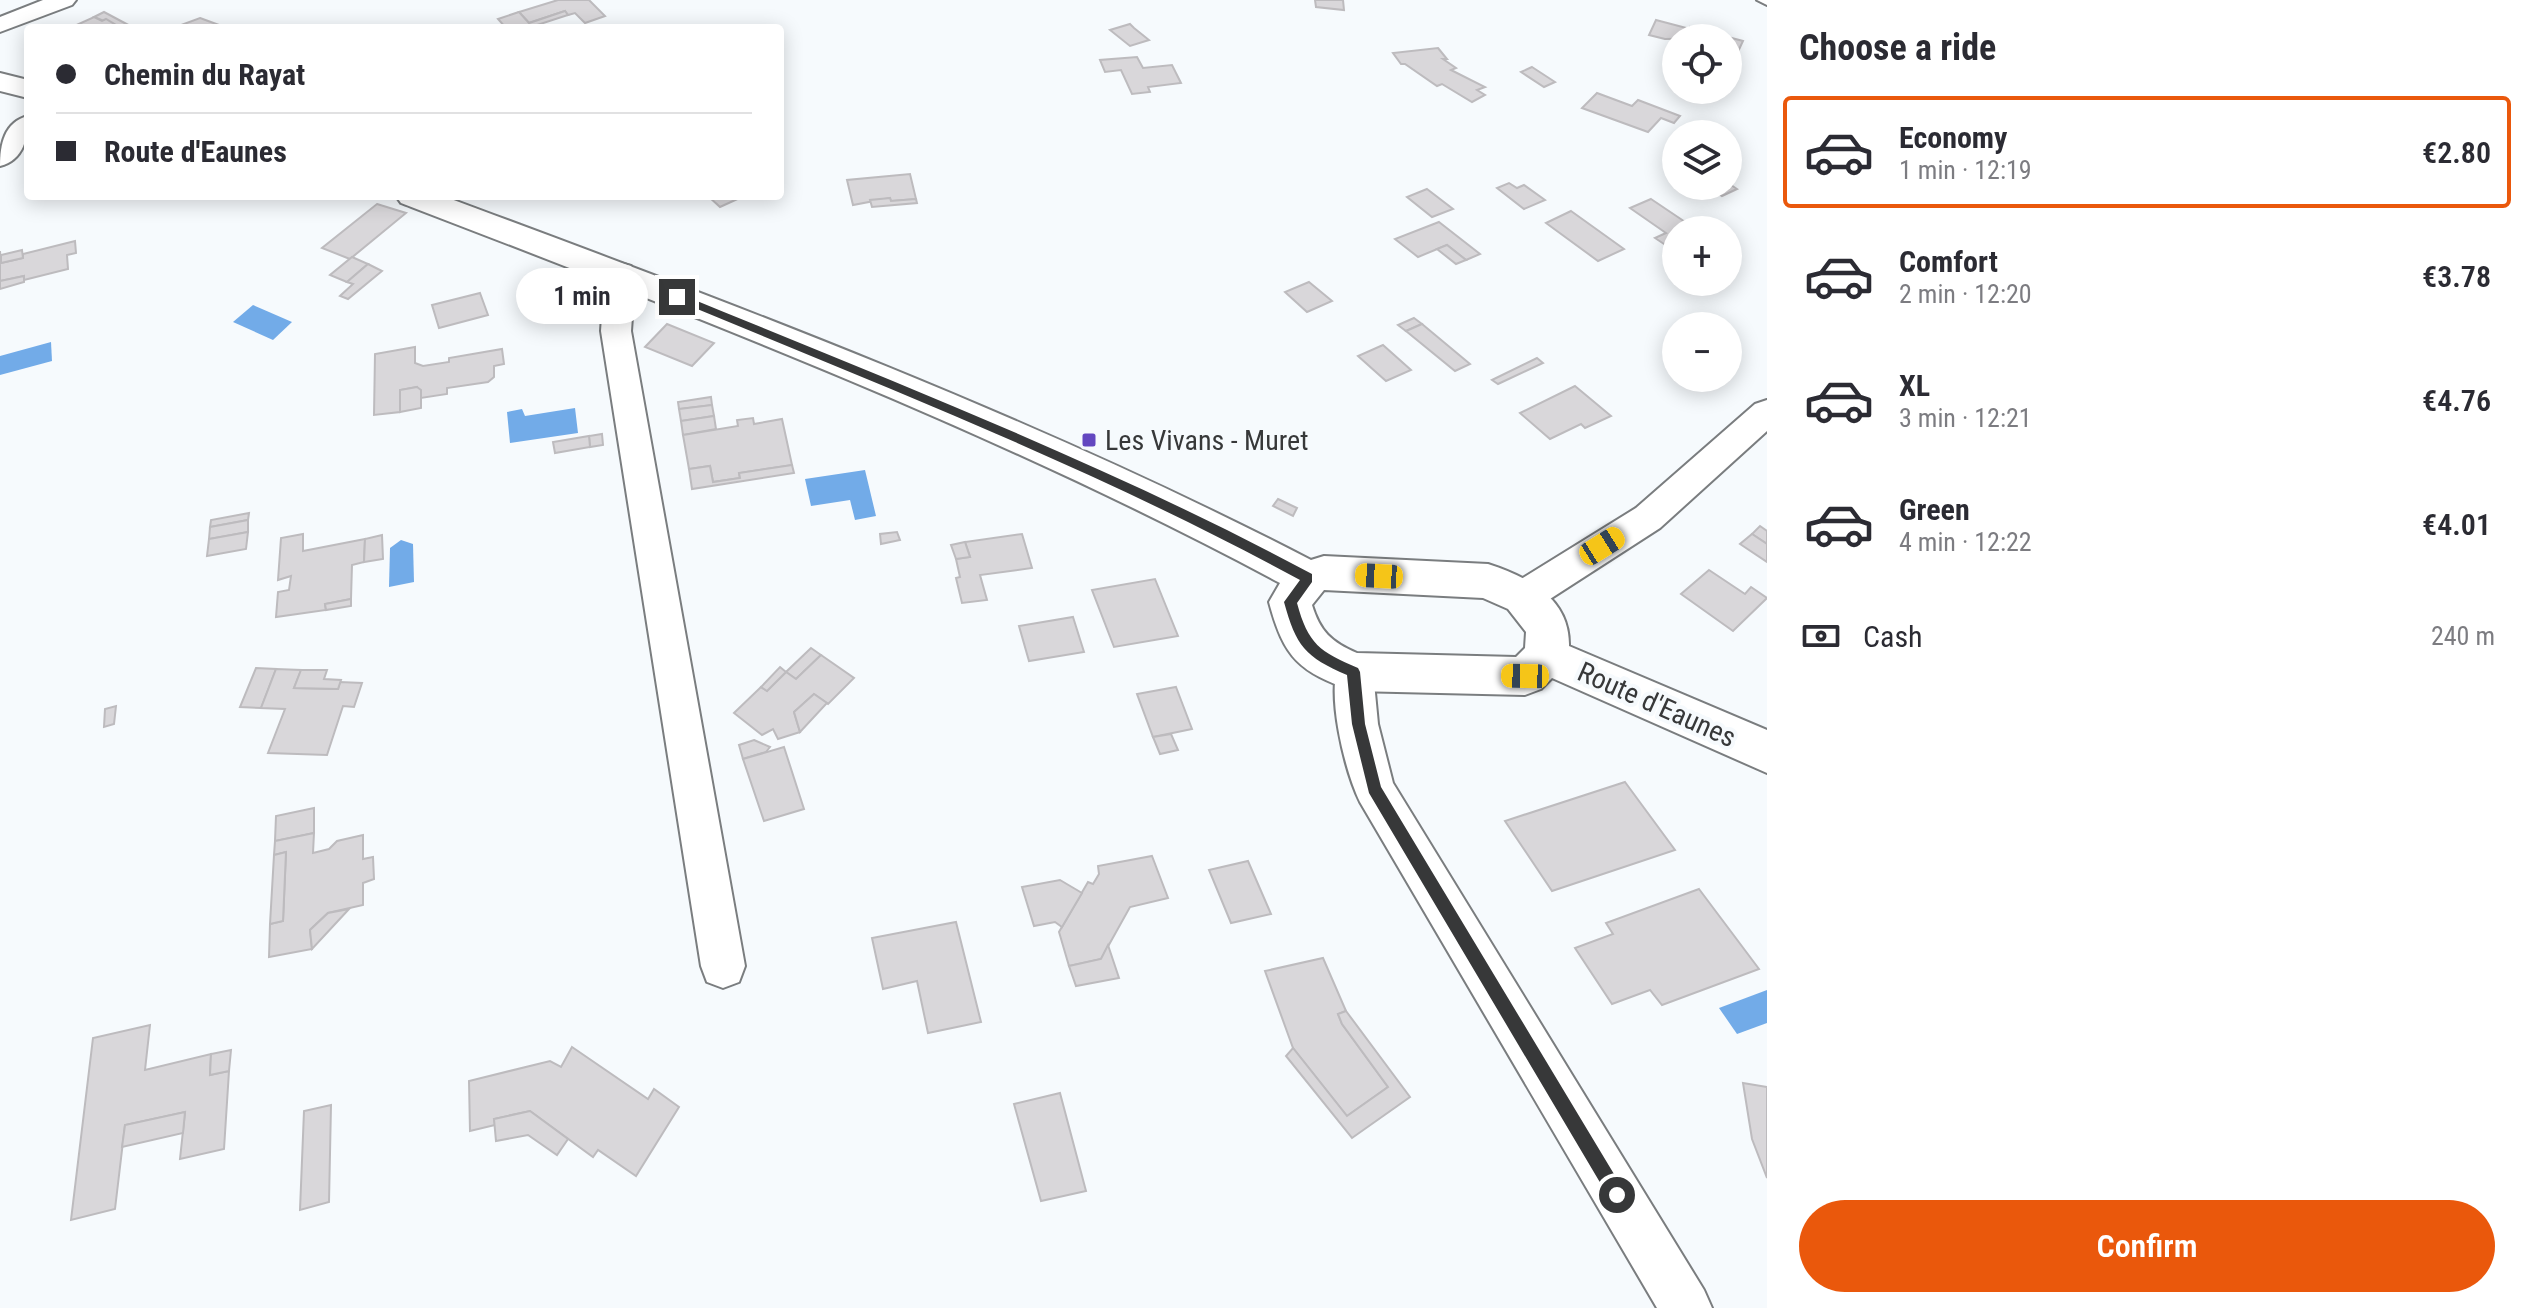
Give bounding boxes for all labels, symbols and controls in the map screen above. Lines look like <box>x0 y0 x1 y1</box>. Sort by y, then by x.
map controls <box>1662 24 1742 392</box>
button: locate <box>1662 24 1742 104</box>
text: Choose a ride <box>1799 27 1996 69</box>
text: Chemin du Rayat <box>104 57 305 92</box>
icon: car <box>1803 116 1875 188</box>
button: layers <box>1662 120 1742 200</box>
text: Economy <box>1899 120 2007 155</box>
text: Route d'Eaunes <box>104 134 287 169</box>
text: €2.80 <box>2422 135 2491 170</box>
text: 1 min · 12:19 <box>1899 155 2032 185</box>
button: + <box>1662 216 1742 296</box>
icon: car <box>1803 240 1875 312</box>
text: Comfort <box>1899 244 1998 279</box>
text: €3.78 <box>2422 259 2491 294</box>
callout: 1 min <box>517 269 649 325</box>
route end <box>659 279 695 315</box>
text: 2 min · 12:20 <box>1899 279 2032 309</box>
text: 1 min <box>553 281 611 311</box>
button: − <box>1662 312 1742 392</box>
icon: car <box>1803 364 1875 436</box>
text: XL <box>1899 368 1930 403</box>
text: €4.76 <box>2422 383 2491 418</box>
text: 3 min · 12:21 <box>1899 403 2032 433</box>
place label: Les Vivans - Muret <box>1105 424 1308 457</box>
marker: Les Vivans - Muret <box>1080 431 1098 449</box>
icon: car <box>1803 488 1875 560</box>
text: Green <box>1899 492 1970 527</box>
text: €4.01 <box>2422 507 2491 542</box>
car <box>1575 523 1629 569</box>
text: 4 min · 12:22 <box>1899 527 2032 557</box>
car <box>1354 563 1404 589</box>
icon: cash <box>1799 614 1843 658</box>
text: Cash <box>1863 619 1923 654</box>
text: 240 m <box>2431 621 2495 651</box>
street label: Route d'Eaunes <box>1573 655 1741 754</box>
car <box>1501 664 1549 688</box>
route start <box>1599 1177 1635 1213</box>
button: Confirm <box>1799 1200 2495 1292</box>

